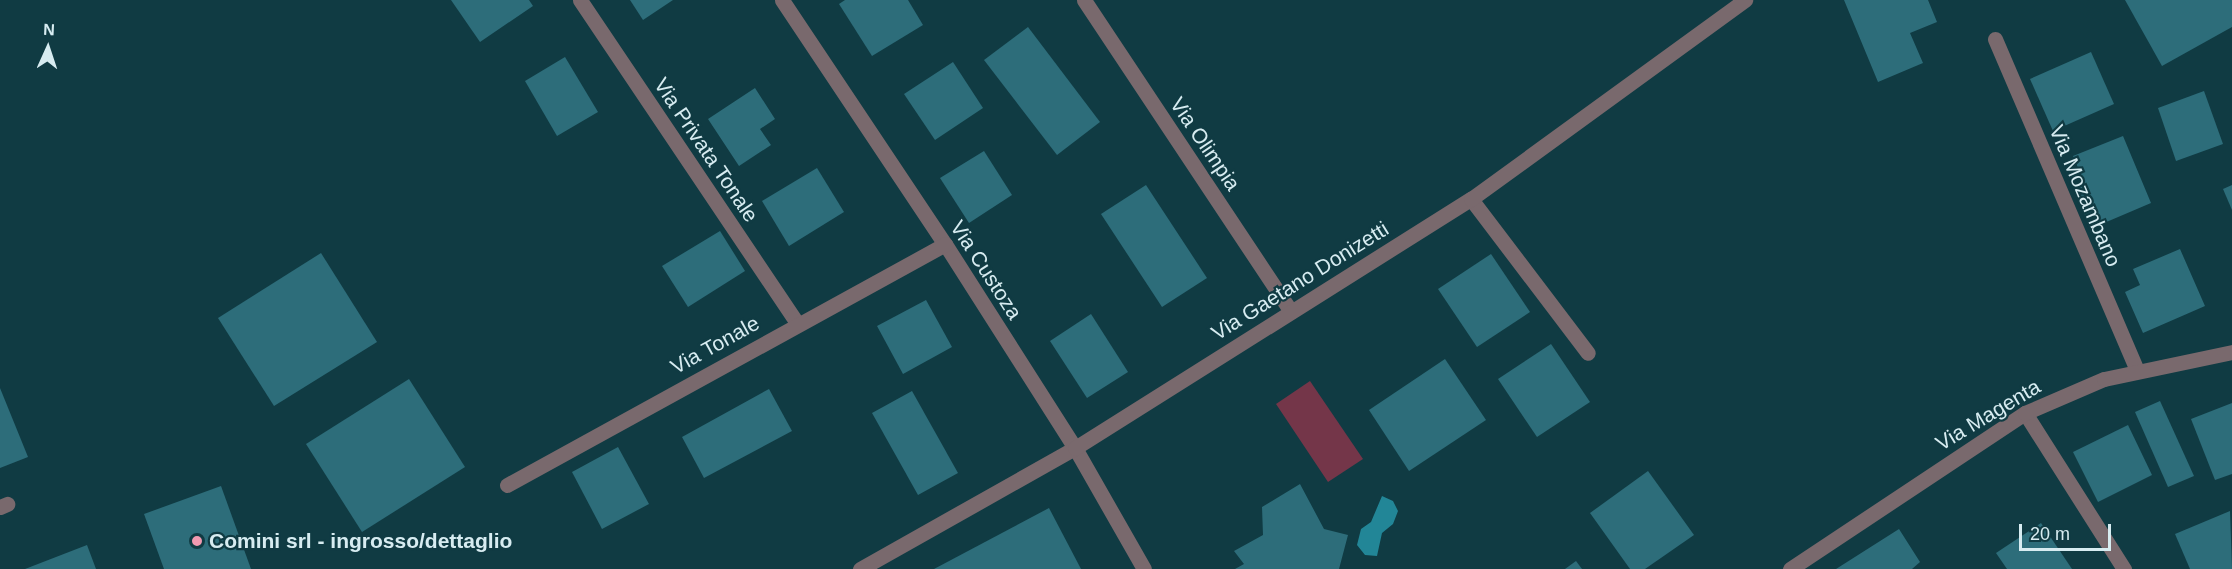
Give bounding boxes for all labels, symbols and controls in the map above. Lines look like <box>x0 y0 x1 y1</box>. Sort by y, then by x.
north arrow <box>18 18 78 78</box>
text: N <box>43 21 55 38</box>
street label: Via Privata Tonale <box>648 73 764 227</box>
street label: Via Olimpia <box>1165 93 1245 195</box>
street label: Via Mozambano <box>2044 121 2126 271</box>
street label: Via Custoza <box>945 216 1027 324</box>
street label: Via Gaetano Donizetti <box>1207 216 1393 346</box>
street label: Via Tonale <box>666 310 764 380</box>
street label: Via Magenta <box>1931 374 2045 456</box>
scale bar <box>2022 512 2114 550</box>
text: 20 m <box>2030 524 2070 544</box>
place label: Comini srl - ingrosso/dettaglio <box>209 528 512 554</box>
marker: Comini srl - ingrosso/dettaglio <box>190 534 204 548</box>

